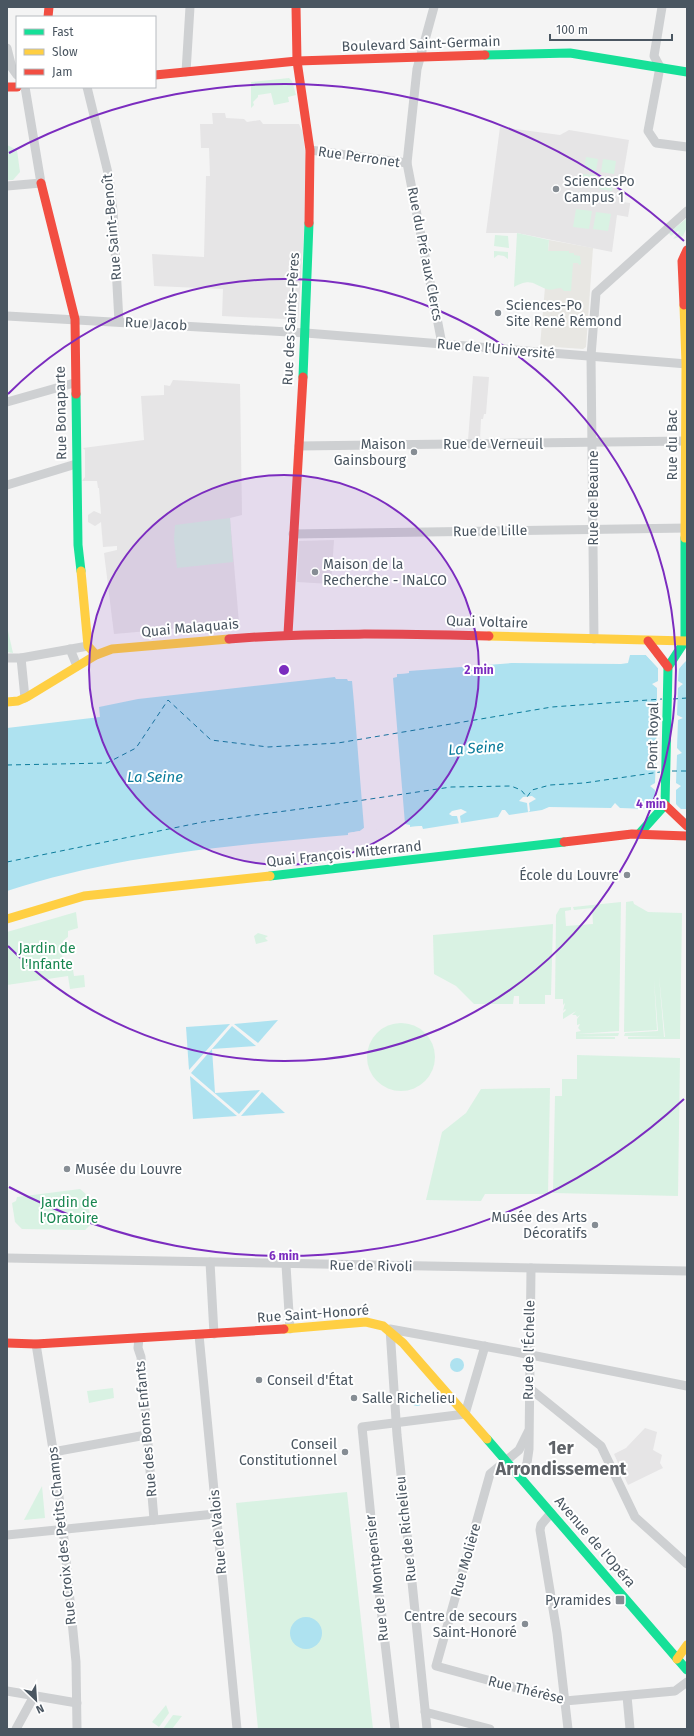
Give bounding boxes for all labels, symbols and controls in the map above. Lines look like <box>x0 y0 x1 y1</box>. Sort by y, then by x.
legend <box>16 16 156 88</box>
scale bar <box>550 16 672 42</box>
text: 100 m <box>556 23 588 37</box>
text: Fast <box>52 25 74 39</box>
street label: Boulevard Saint-Germain <box>341 33 501 55</box>
text: Slow <box>52 45 78 59</box>
text: Jam <box>52 65 72 79</box>
street label: Rue Perronet <box>317 143 402 171</box>
street label: Rue Saint-Benoît <box>99 172 125 281</box>
place label: SciencesPo Campus 1 <box>564 173 635 206</box>
marker: SciencesPo Campus 1 <box>551 184 561 194</box>
street label: Rue du Pré aux Clercs <box>404 186 446 323</box>
street label: Rue des Saints-Pères <box>279 252 303 386</box>
place label: Sciences-Po Site René Rémond <box>506 297 622 330</box>
marker: Sciences-Po Site René Rémond <box>493 308 503 318</box>
street label: Rue Jacob <box>124 314 188 334</box>
street label: Rue de l'Université <box>436 335 556 363</box>
street label: Rue Bonaparte <box>52 366 70 460</box>
street label: Rue du Bac <box>664 409 681 481</box>
place label: Maison Gainsbourg <box>334 436 407 469</box>
street label: Rue de Verneuil <box>443 436 543 453</box>
marker: Maison Gainsbourg <box>409 447 419 457</box>
street label: Rue de Beaune <box>585 450 602 546</box>
street label: Rue de Lille <box>453 522 527 540</box>
place label: Maison de la Recherche - INaLCO <box>323 556 447 589</box>
marker: Maison de la Recherche - INaLCO <box>310 567 320 577</box>
street label: Quai Voltaire <box>446 612 528 632</box>
street label: Quai Malaquais <box>141 615 240 641</box>
centre of rings <box>277 663 291 677</box>
text: 2 min <box>464 663 494 677</box>
street label: Pont Royal <box>644 702 662 770</box>
water label: La Seine <box>447 737 505 759</box>
water label: La Seine <box>127 768 183 786</box>
text: 4 min <box>636 797 666 811</box>
street label: Quai François Mitterrand <box>266 837 422 871</box>
place label: École du Louvre <box>519 866 619 884</box>
marker: École du Louvre <box>622 870 632 880</box>
park label: Jardin de l'Infante <box>18 940 76 973</box>
place label: Musée du Louvre <box>75 1161 182 1178</box>
marker: Musée du Louvre <box>62 1164 72 1174</box>
park label: Jardin de l'Oratoire <box>40 1194 98 1227</box>
place label: Musée des Arts Décoratifs <box>491 1209 587 1242</box>
marker: Musée des Arts Décoratifs <box>590 1220 600 1230</box>
text: 6 min <box>269 1249 299 1263</box>
street label: Rue de Rivoli <box>329 1257 413 1275</box>
street label: Rue de l'Échelle <box>519 1300 538 1400</box>
street label: Rue Saint-Honoré <box>256 1302 370 1326</box>
street label: Rue des Bons Enfants <box>132 1360 160 1498</box>
place label: Conseil d'État <box>267 1371 354 1389</box>
marker: Conseil d'État <box>254 1375 264 1385</box>
place label: Salle Richelieu <box>362 1390 455 1407</box>
marker: Salle Richelieu <box>349 1393 359 1403</box>
place label: Conseil Constitutionnel <box>239 1436 337 1469</box>
district label: 1er Arrondissement <box>495 1437 628 1480</box>
street label: Rue Croix des Petits Champs <box>44 1445 80 1626</box>
marker: Conseil Constitutionnel <box>340 1447 350 1457</box>
street label: Rue de Richelieu <box>392 1475 420 1583</box>
street label: Rue de Valois <box>206 1488 230 1575</box>
street label: Avenue de l'Opéra <box>551 1493 639 1591</box>
street label: Rue de Montpensier <box>362 1513 392 1642</box>
street label: Rue Molière <box>447 1521 485 1599</box>
place label: Pyramides <box>545 1592 611 1609</box>
marker: Pyramides <box>614 1594 626 1606</box>
place label: Centre de secours Saint-Honoré <box>404 1608 517 1641</box>
marker: Centre de secours Saint-Honoré <box>520 1619 530 1629</box>
street label: Rue Thérèse <box>486 1672 566 1708</box>
north arrow <box>16 1680 56 1720</box>
text: N <box>34 1701 46 1716</box>

